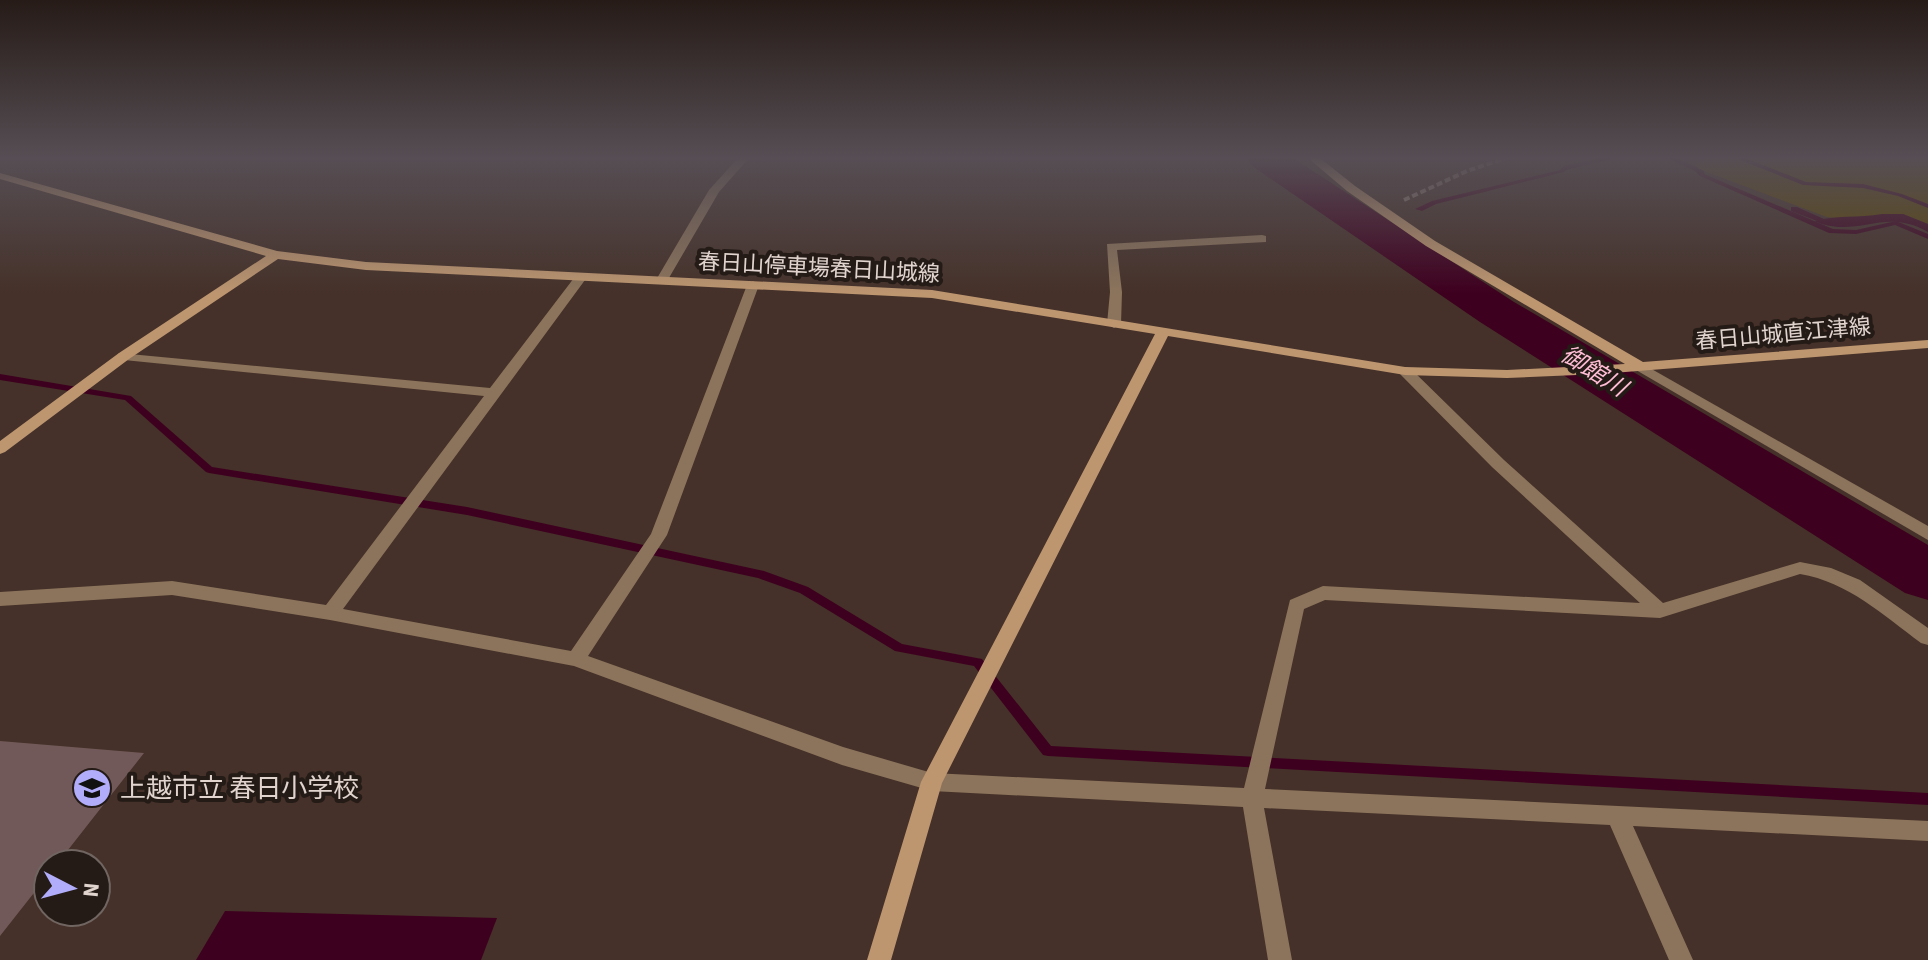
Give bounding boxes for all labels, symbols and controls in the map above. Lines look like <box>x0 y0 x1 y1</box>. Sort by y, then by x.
street label: 春日山停車場春日山城線 <box>697 246 941 290</box>
street label: 春日山城直江津線 <box>1694 310 1872 358</box>
water label: 御館川 <box>1554 338 1636 407</box>
school or university icon: 上越市立 春日小学校 <box>71 767 113 809</box>
place label: 上越市立 春日小学校 <box>120 770 359 807</box>
north arrow <box>32 848 112 928</box>
text: N <box>74 881 108 899</box>

